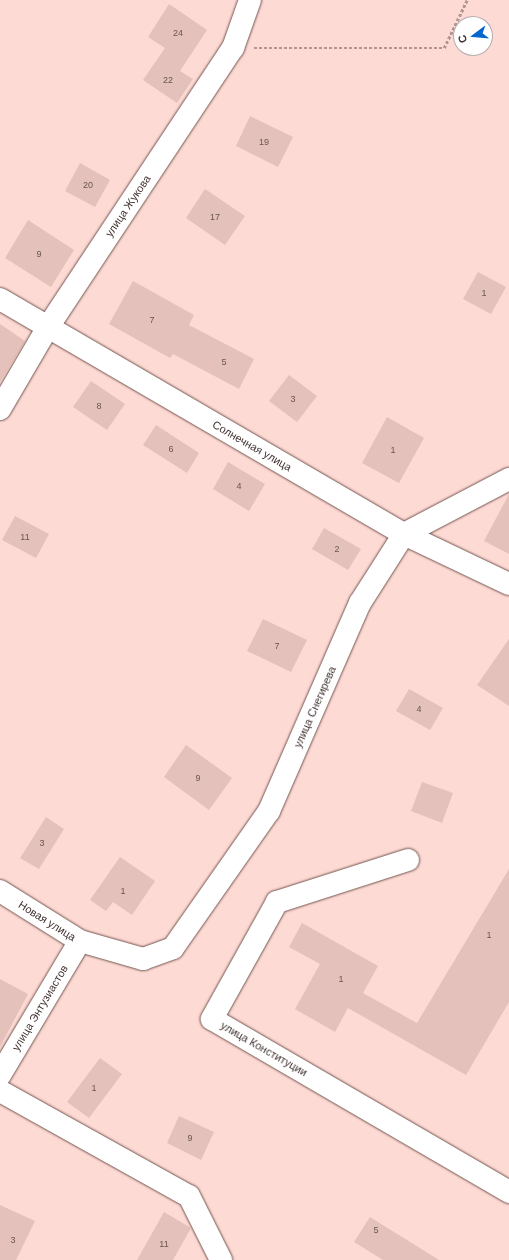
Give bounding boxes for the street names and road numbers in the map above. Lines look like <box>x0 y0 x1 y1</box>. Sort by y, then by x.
street label: улица Жукова <box>102 173 154 239</box>
street label: Солнечная улица <box>210 418 294 474</box>
street label: улица Снегирева <box>291 664 339 750</box>
street label: Новая улица <box>16 898 78 944</box>
street label: улица Энтузиастов <box>9 963 71 1053</box>
street label: улица Конституции <box>218 1019 310 1079</box>

